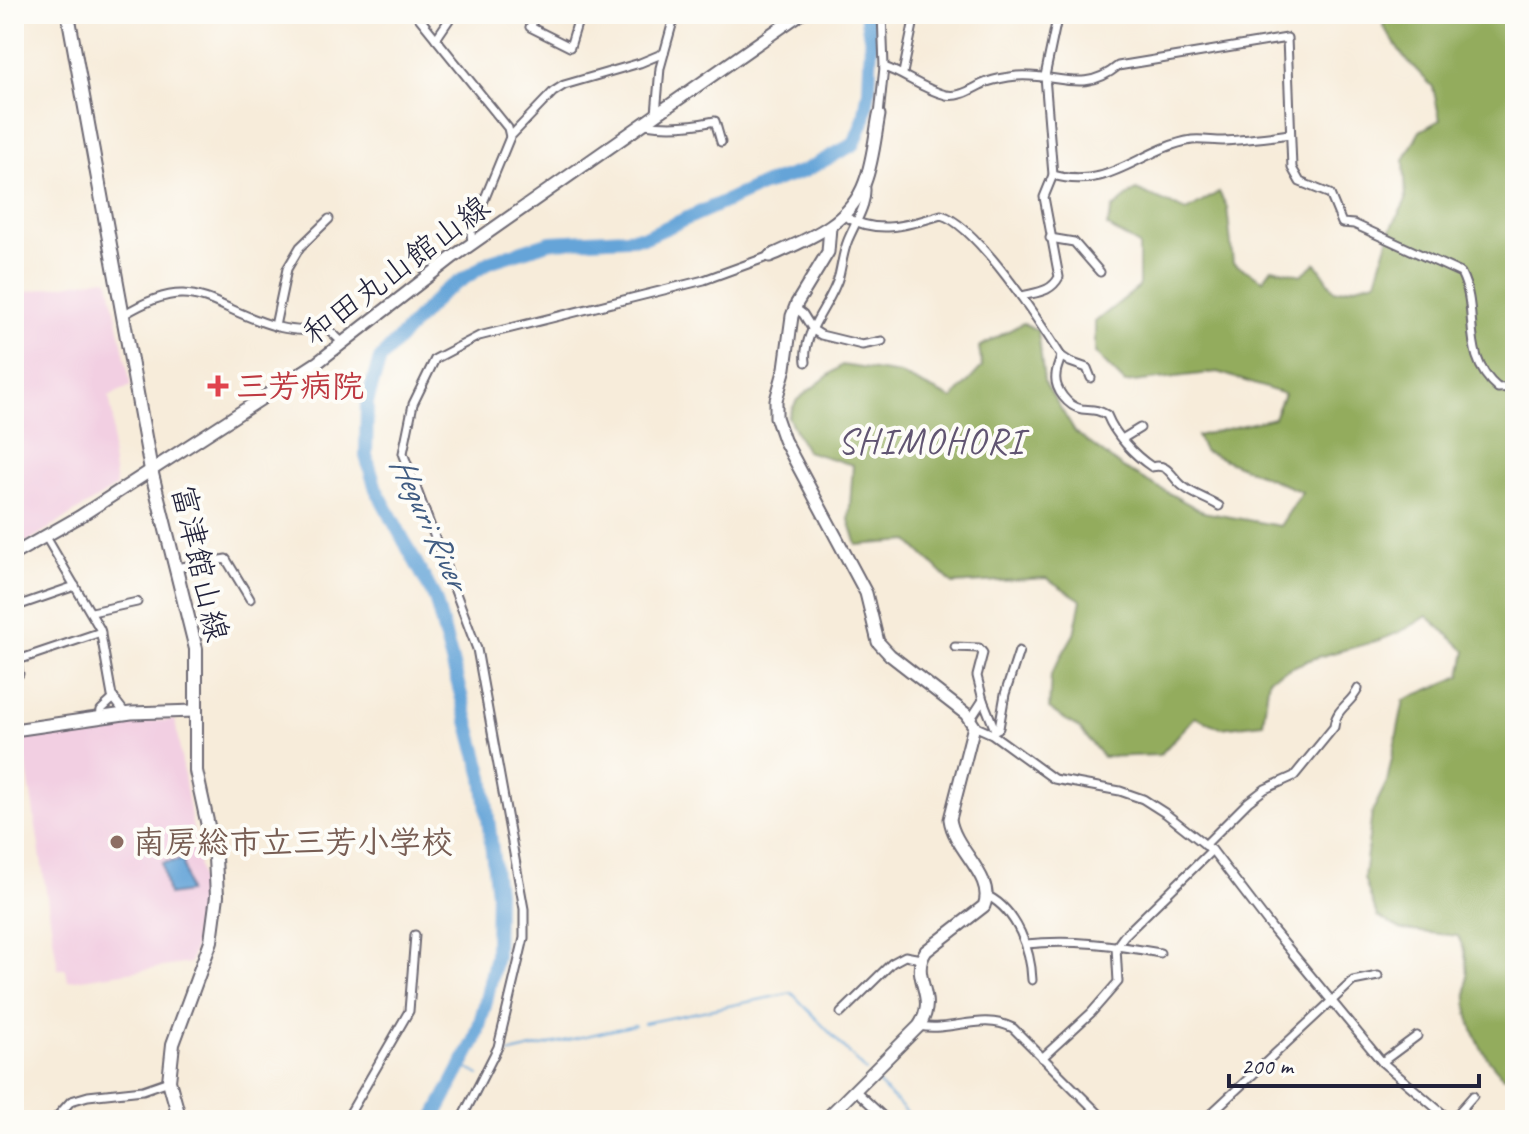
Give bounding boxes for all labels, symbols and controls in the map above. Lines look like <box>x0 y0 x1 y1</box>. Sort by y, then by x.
street label: 和田丸山館山線 <box>294 186 498 354</box>
place label: 三芳病院 <box>236 366 364 407</box>
marker: 三芳病院 <box>207 375 229 397</box>
district label: SHIMOHORI <box>838 418 1030 464</box>
water label: Heguri River <box>381 449 482 600</box>
street label: 富津館山線 <box>162 480 238 646</box>
place label: 南房総市立三芳小学校 <box>133 822 453 863</box>
marker: 南房総市立三芳小学校 <box>108 833 126 851</box>
scale bar <box>1229 1038 1479 1088</box>
text: 200 m <box>1241 1051 1295 1081</box>

